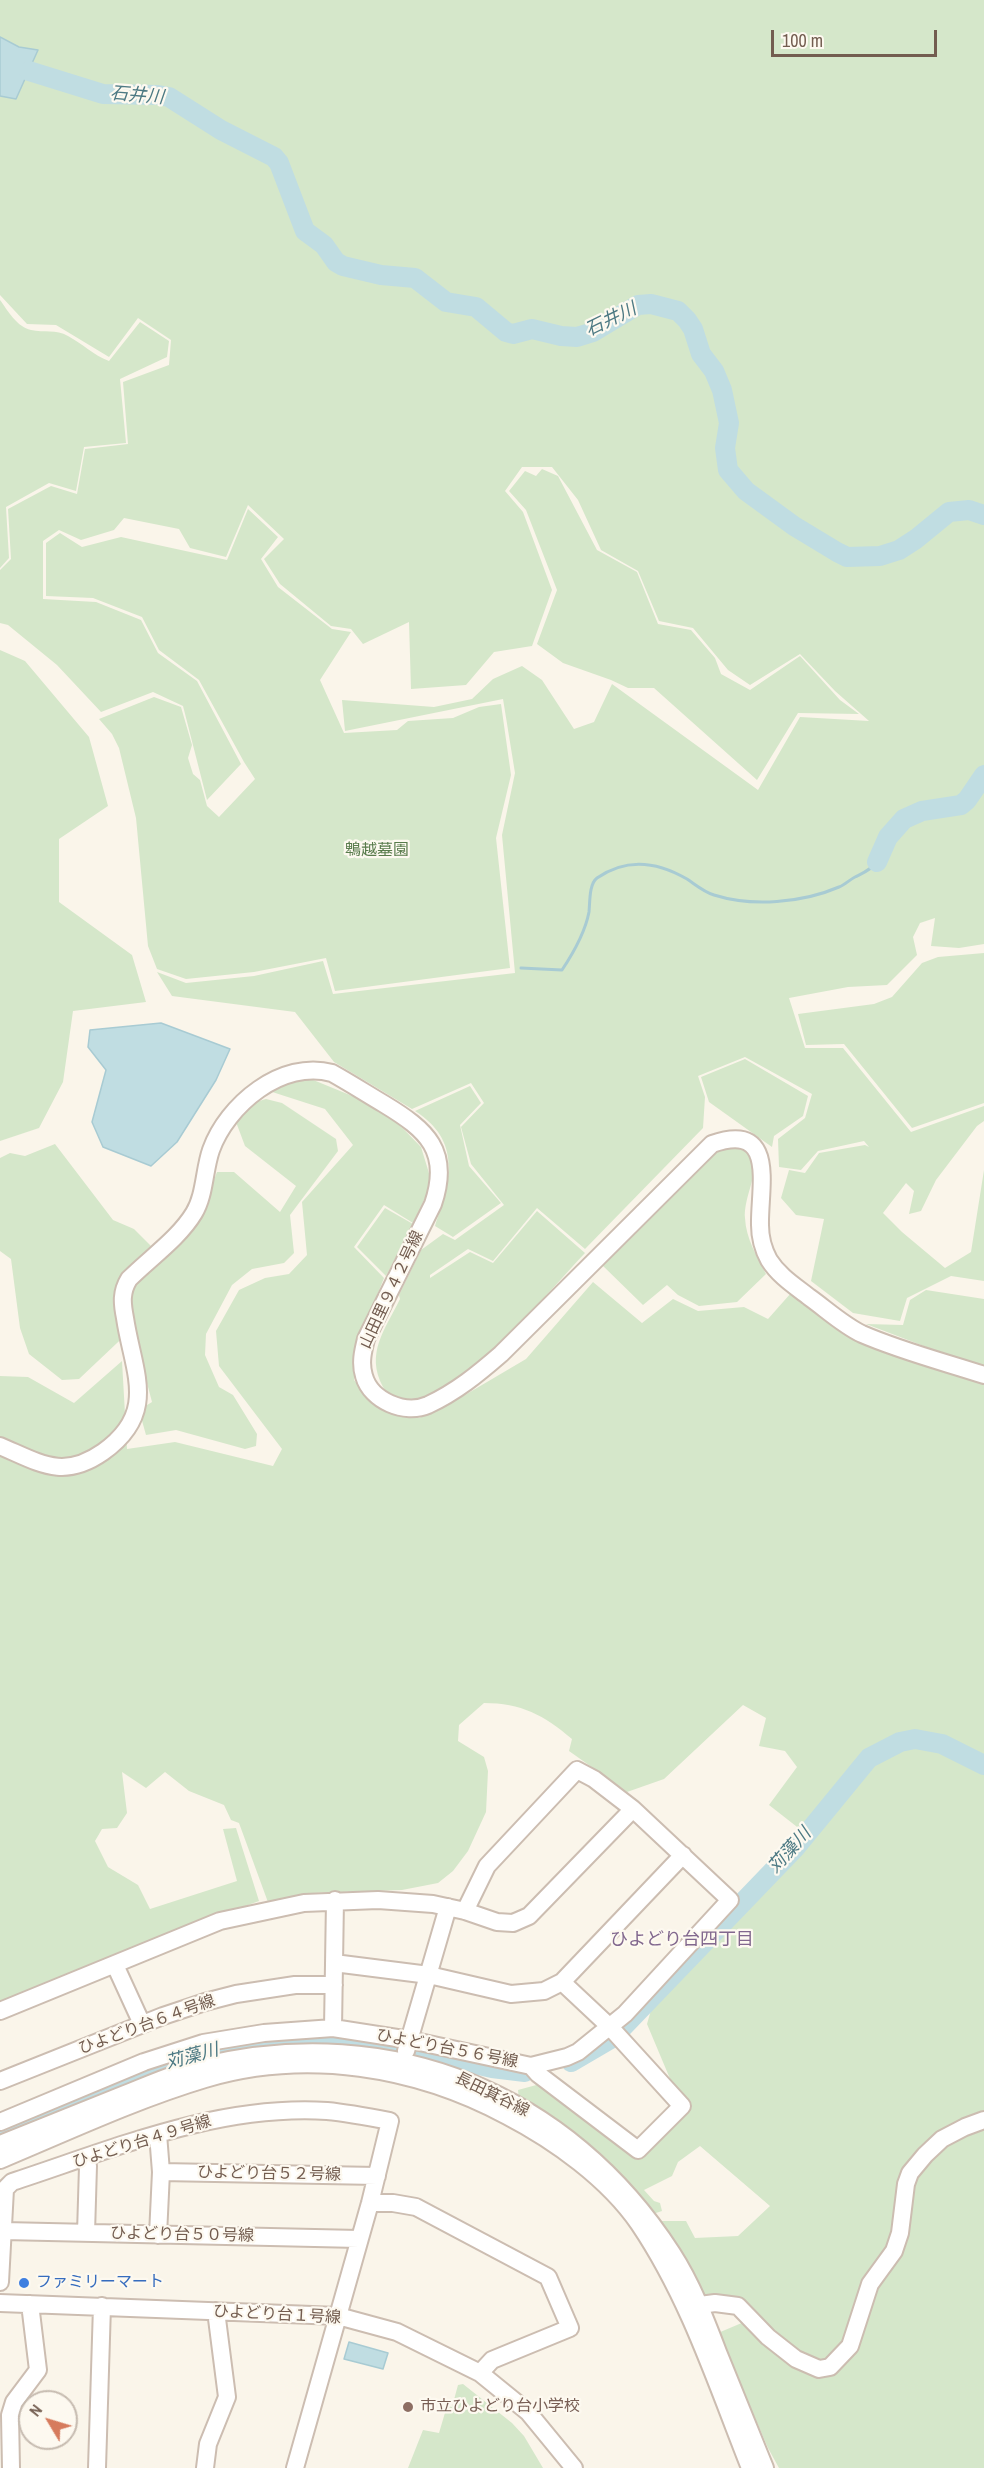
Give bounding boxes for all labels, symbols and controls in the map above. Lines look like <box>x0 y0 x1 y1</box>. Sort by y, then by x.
scale bar <box>774 18 940 56</box>
text: 100 m <box>782 28 823 53</box>
water label: 石井川 <box>109 83 165 109</box>
water label: 石井川 <box>582 298 640 342</box>
park label: 鵯越墓園 <box>345 841 409 861</box>
street label: 山田里９４２号線 <box>356 1228 428 1352</box>
water label: 苅藻川 <box>764 1824 816 1878</box>
district label: ひよどり台四丁目 <box>610 1929 754 1951</box>
street label: ひよどり台６４号線 <box>76 1991 218 2059</box>
street label: ひよどり台５６号線 <box>374 2026 520 2072</box>
water label: 苅藻川 <box>163 2040 221 2074</box>
street label: 長田箕谷線 <box>452 2069 532 2121</box>
street label: ひよどり台４９号線 <box>70 2112 214 2172</box>
street label: ひよどり台５２号線 <box>197 2163 341 2185</box>
street label: ひよどり台５０号線 <box>110 2224 254 2246</box>
place label: ファミリーマート <box>36 2273 164 2293</box>
marker: ファミリーマート <box>17 2276 31 2290</box>
street label: ひよどり台１号線 <box>213 2302 341 2328</box>
north arrow <box>18 2390 78 2450</box>
place label: 市立ひよどり台小学校 <box>420 2397 580 2417</box>
text: N <box>24 2400 47 2421</box>
marker: 市立ひよどり台小学校 <box>401 2400 415 2414</box>

